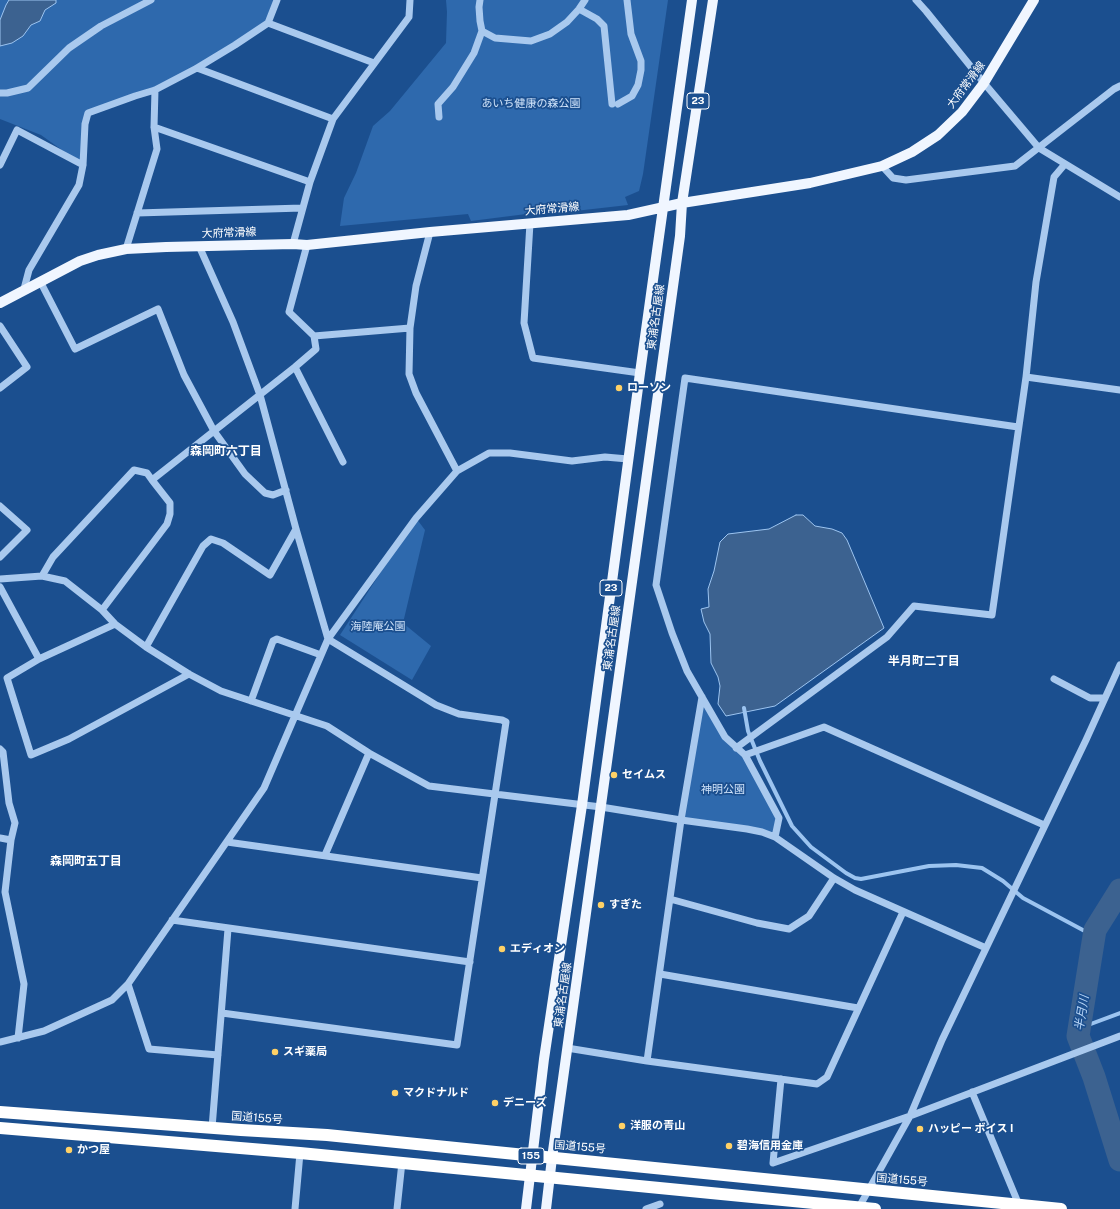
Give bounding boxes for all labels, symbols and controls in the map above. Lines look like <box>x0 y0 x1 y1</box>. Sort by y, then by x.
street label: 大府常滑線 <box>944 59 988 111</box>
road number: 23 <box>687 93 709 109</box>
park label: あいち健康の森公園 <box>482 97 580 111</box>
street label: 大府常滑線 <box>524 200 580 218</box>
street label: 大府常滑線 <box>201 225 257 241</box>
street label: 東浦名古屋線 <box>645 283 667 351</box>
place label: ローソン <box>627 381 671 395</box>
marker: ローソン <box>614 383 624 393</box>
district label: 森岡町六丁目 <box>190 444 262 458</box>
road number: 23 <box>600 580 622 596</box>
street label: 東浦名古屋線 <box>601 604 623 672</box>
park label: 海陸庵公園 <box>351 620 405 634</box>
district label: 半月町二丁目 <box>888 654 960 668</box>
place label: セイムス <box>622 768 666 782</box>
marker: セイムス <box>609 770 619 780</box>
park label: 神明公園 <box>701 783 745 797</box>
district label: 森岡町五丁目 <box>50 854 122 868</box>
place label: すぎた <box>609 898 642 912</box>
marker: すぎた <box>596 900 606 910</box>
place label: エディオン <box>510 942 565 956</box>
marker: エディオン <box>497 944 507 954</box>
street label: 東浦名古屋線 <box>552 961 574 1029</box>
water label: 半月川 <box>1072 994 1092 1032</box>
place label: スギ薬局 <box>283 1045 327 1059</box>
marker: スギ薬局 <box>270 1047 280 1057</box>
place label: マクドナルド <box>403 1086 469 1100</box>
marker: マクドナルド <box>390 1088 400 1098</box>
place label: デニーズ <box>503 1096 547 1110</box>
marker: デニーズ <box>490 1098 500 1108</box>
street label: 国道155号 <box>231 1110 283 1126</box>
place label: 洋服の青山 <box>630 1119 685 1133</box>
marker: 洋服の青山 <box>617 1121 627 1131</box>
place label: ハッピー ボイス I <box>928 1122 1013 1136</box>
marker: ハッピー ボイス I <box>915 1124 925 1134</box>
street label: 国道155号 <box>554 1138 606 1156</box>
place label: 碧海信用金庫 <box>737 1139 803 1153</box>
marker: 碧海信用金庫 <box>724 1141 734 1151</box>
place label: かつ屋 <box>77 1143 110 1157</box>
marker: かつ屋 <box>64 1145 74 1155</box>
road number: 155 <box>518 1148 544 1164</box>
street label: 国道155号 <box>876 1171 928 1189</box>

